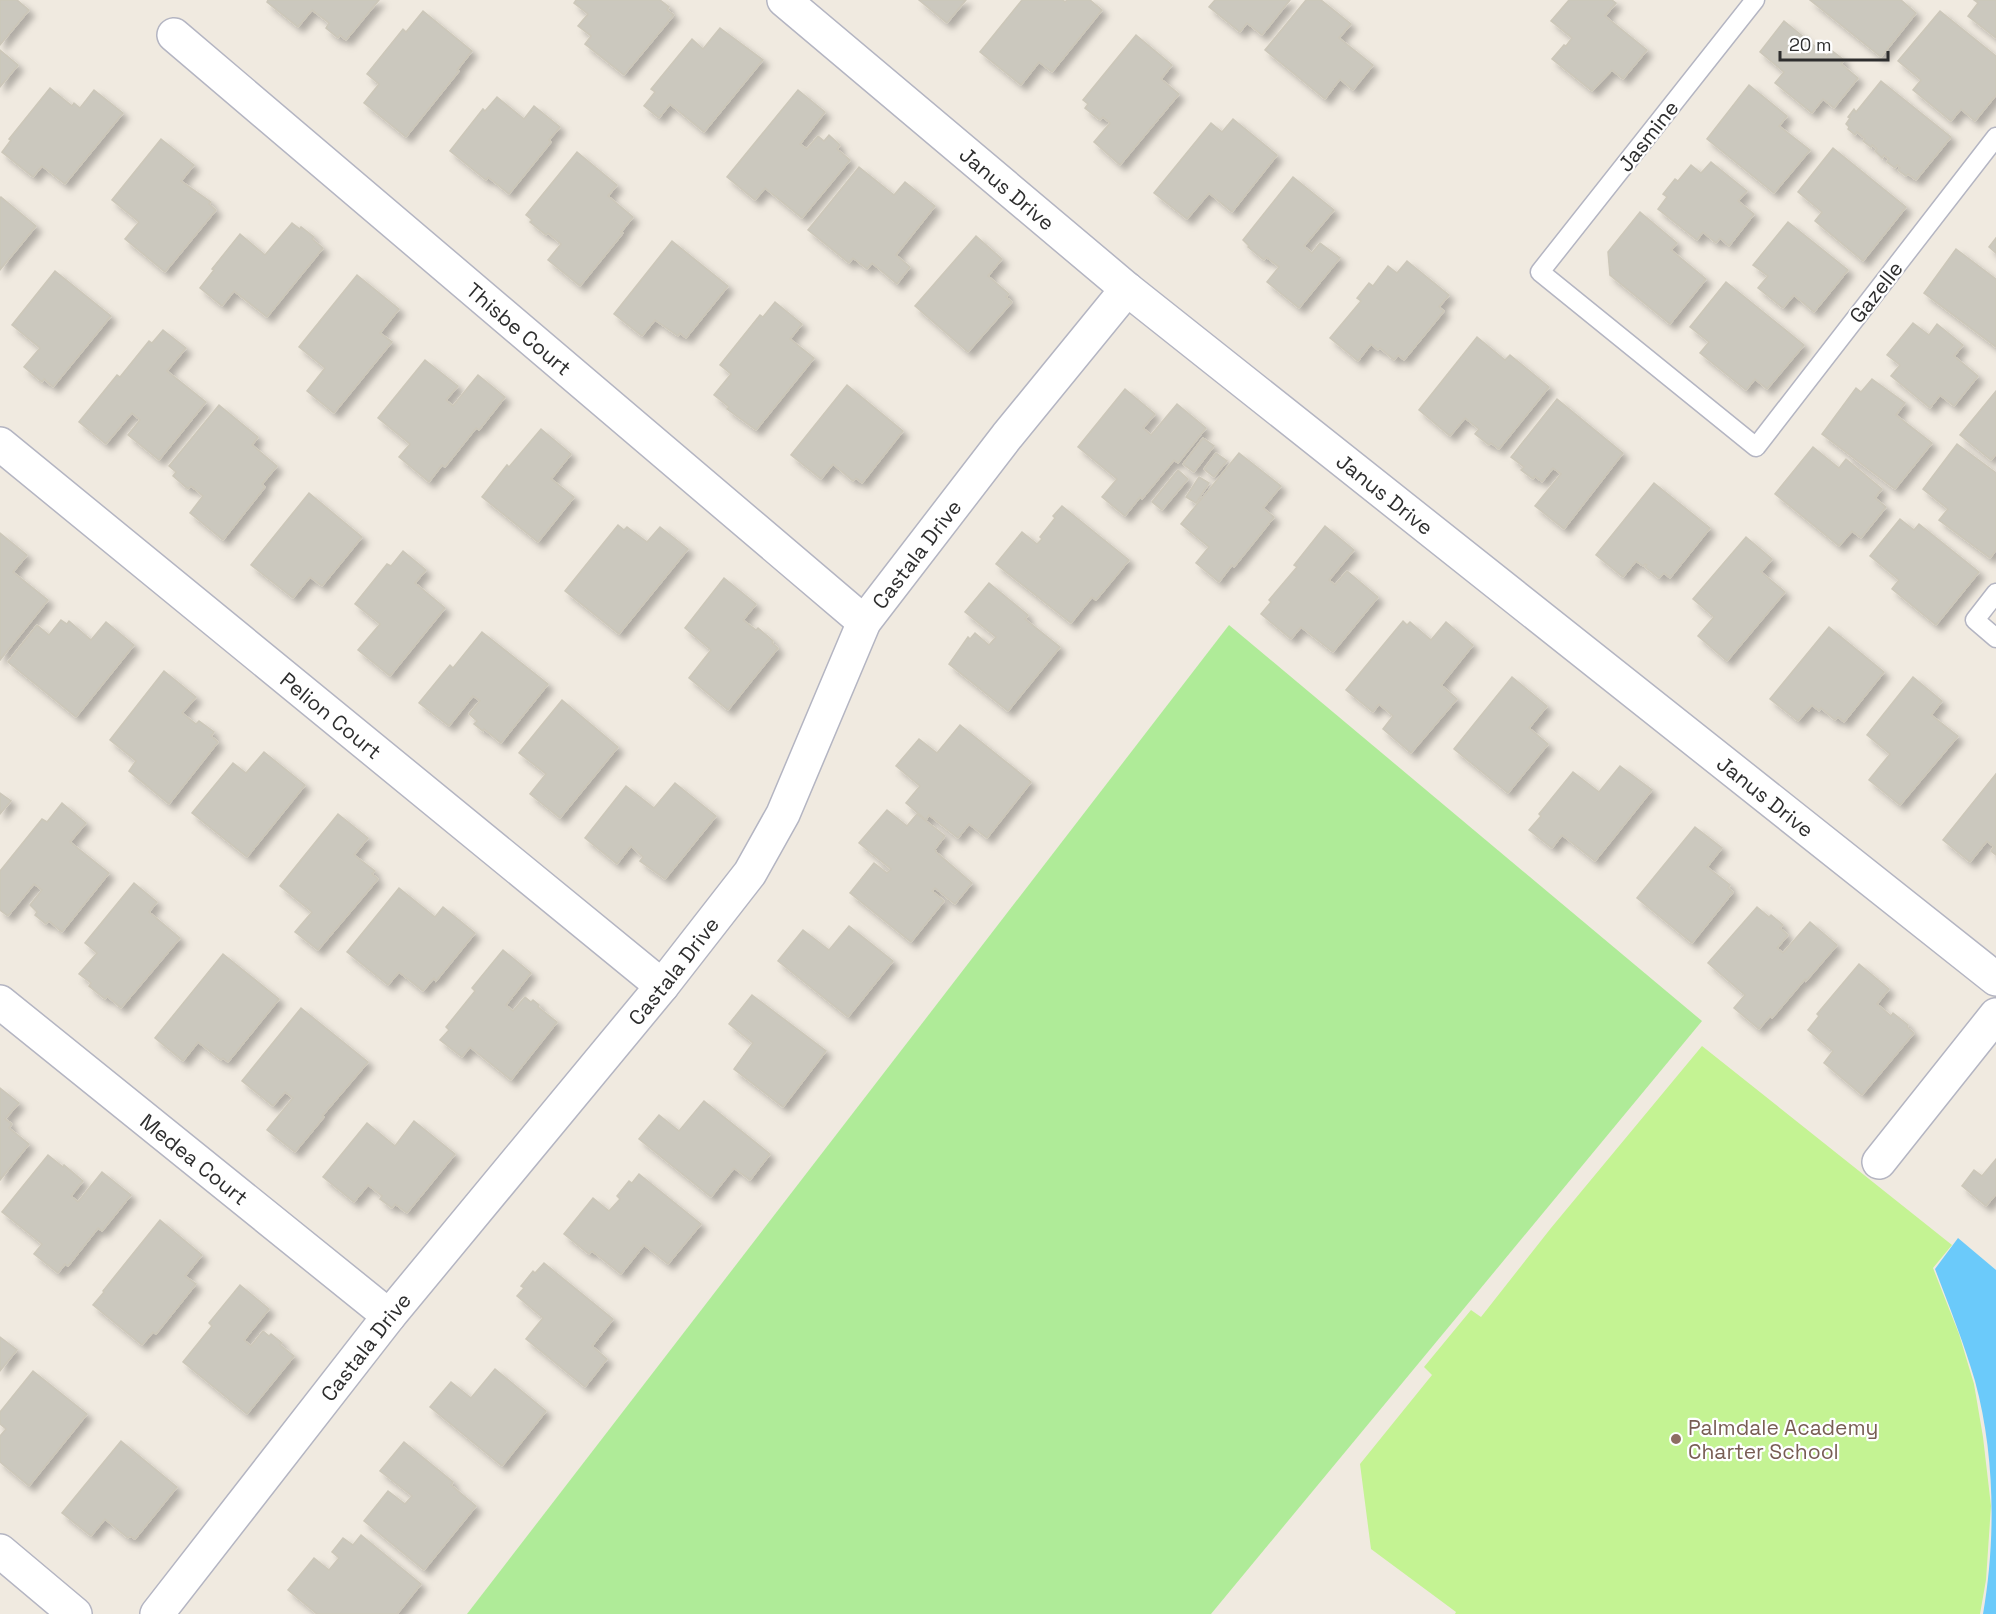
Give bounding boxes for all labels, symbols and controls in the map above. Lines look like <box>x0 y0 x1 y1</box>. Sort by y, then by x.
scale bar <box>1780 24 1888 62</box>
text: 20 m <box>1789 33 1832 56</box>
street label: Jasmine <box>1612 95 1684 177</box>
street label: Janus Drive <box>954 140 1061 236</box>
street label: Gazelle <box>1843 255 1909 329</box>
street label: Thisbe Court <box>461 276 577 381</box>
street label: Janus Drive <box>1331 447 1439 541</box>
street label: Castala Drive <box>866 494 967 614</box>
street label: Pelion Court <box>275 666 387 765</box>
street label: Janus Drive <box>1712 749 1820 843</box>
street label: Castala Drive <box>622 911 725 1030</box>
street label: Medea Court <box>135 1107 254 1211</box>
street label: Castala Drive <box>314 1287 417 1406</box>
place label: Palmdale Academy Charter School <box>1688 1414 1878 1465</box>
marker: Palmdale Academy Charter School <box>1669 1432 1683 1446</box>

